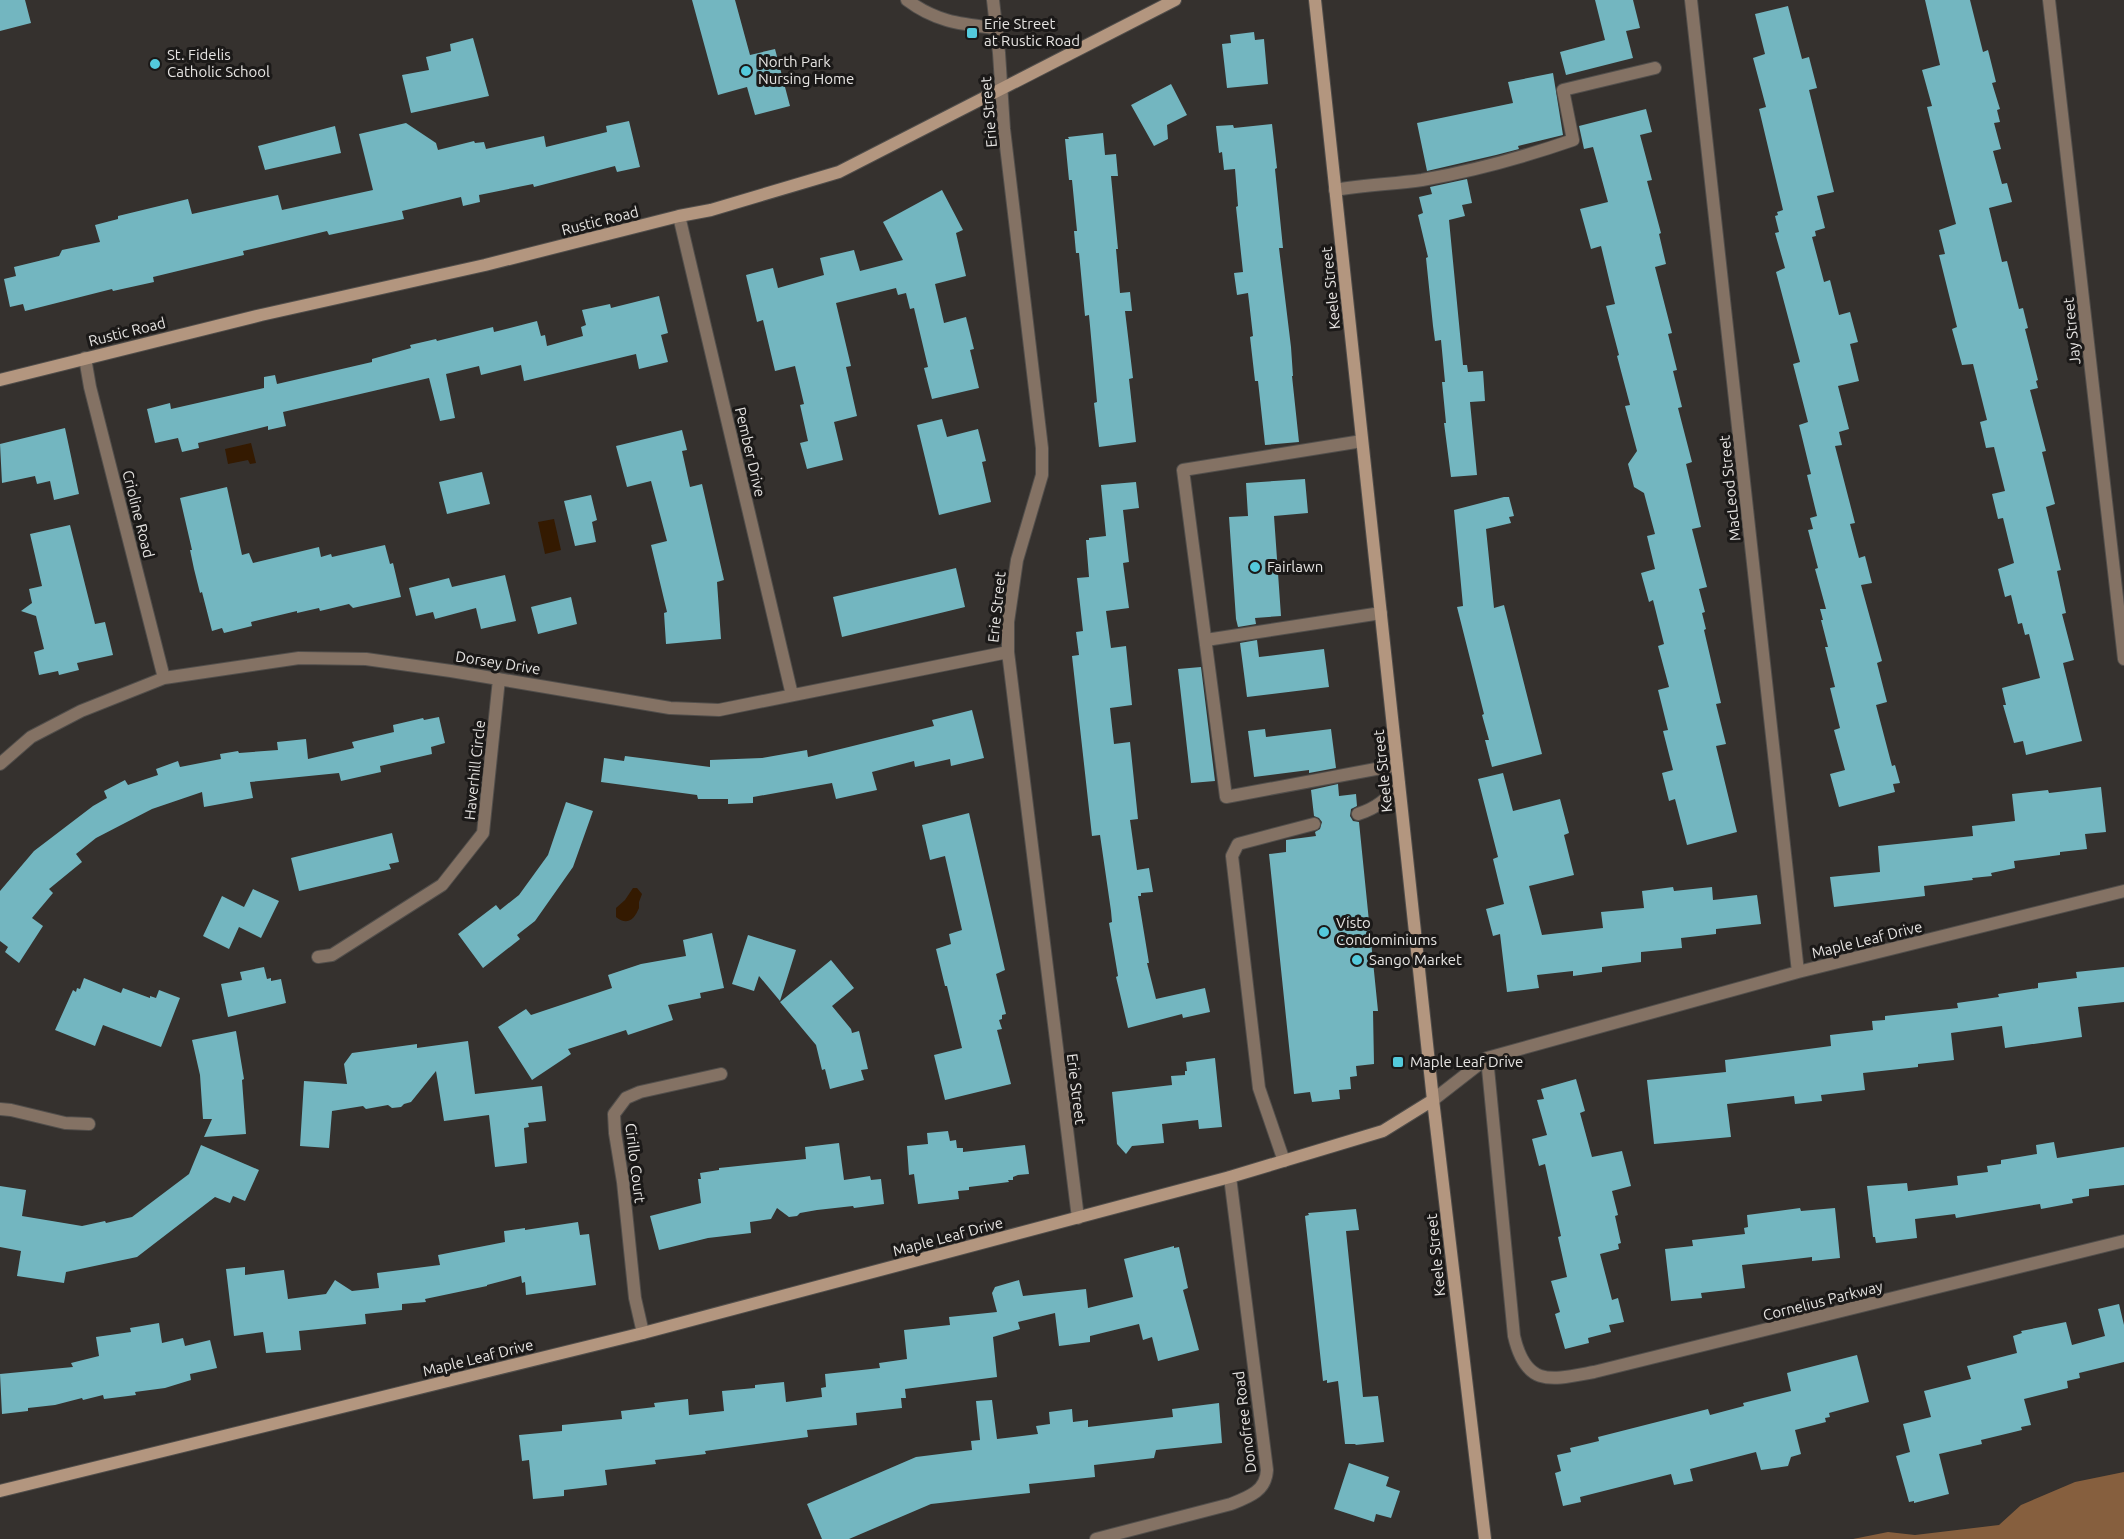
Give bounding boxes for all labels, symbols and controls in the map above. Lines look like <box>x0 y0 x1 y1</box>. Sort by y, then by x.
place label: Erie Street at Rustic Road <box>984 15 1080 49</box>
marker: Erie Street at Rustic Road <box>965 26 979 40</box>
place label: St. Fidelis Catholic School <box>167 46 270 80</box>
place label: North Park Nursing Home <box>758 53 854 87</box>
marker: St. Fidelis Catholic School <box>148 57 162 71</box>
marker: North Park Nursing Home <box>739 64 753 78</box>
street label: Erie Street <box>977 76 1000 148</box>
street label: Rustic Road <box>560 203 640 238</box>
street label: Keele Street <box>1318 246 1343 330</box>
street label: Jay Street <box>2060 296 2083 366</box>
street label: Rustic Road <box>87 314 167 349</box>
street label: Pember Drive <box>732 405 769 498</box>
street label: MacLeod Street <box>1715 434 1744 542</box>
street label: Crioline Road <box>119 468 158 559</box>
place label: Fairlawn <box>1267 558 1323 575</box>
marker: Fairlawn <box>1248 560 1262 574</box>
street label: Erie Street <box>984 570 1009 643</box>
street label: Dorsey Drive <box>454 647 542 678</box>
street label: Haverhill Circle <box>461 719 488 821</box>
street label: Keele Street <box>1370 729 1395 813</box>
place label: Visto Condominiums <box>1336 914 1437 948</box>
street label: Maple Leaf Drive <box>1810 918 1924 961</box>
marker: Visto Condominiums <box>1317 925 1331 939</box>
place label: Sango Market <box>1369 951 1462 968</box>
marker: Sango Market <box>1350 953 1364 967</box>
street label: Erie Street <box>1064 1052 1089 1125</box>
place label: Maple Leaf Drive <box>1410 1053 1523 1070</box>
marker: Maple Leaf Drive <box>1391 1055 1405 1069</box>
street label: Cirillo Court <box>622 1122 649 1204</box>
street label: Keele Street <box>1423 1213 1448 1297</box>
street label: Maple Leaf Drive <box>891 1214 1005 1259</box>
street label: Cornelius Parkway <box>1761 1277 1885 1324</box>
street label: Maple Leaf Drive <box>421 1336 535 1379</box>
street label: Donofree Road <box>1230 1370 1259 1474</box>

